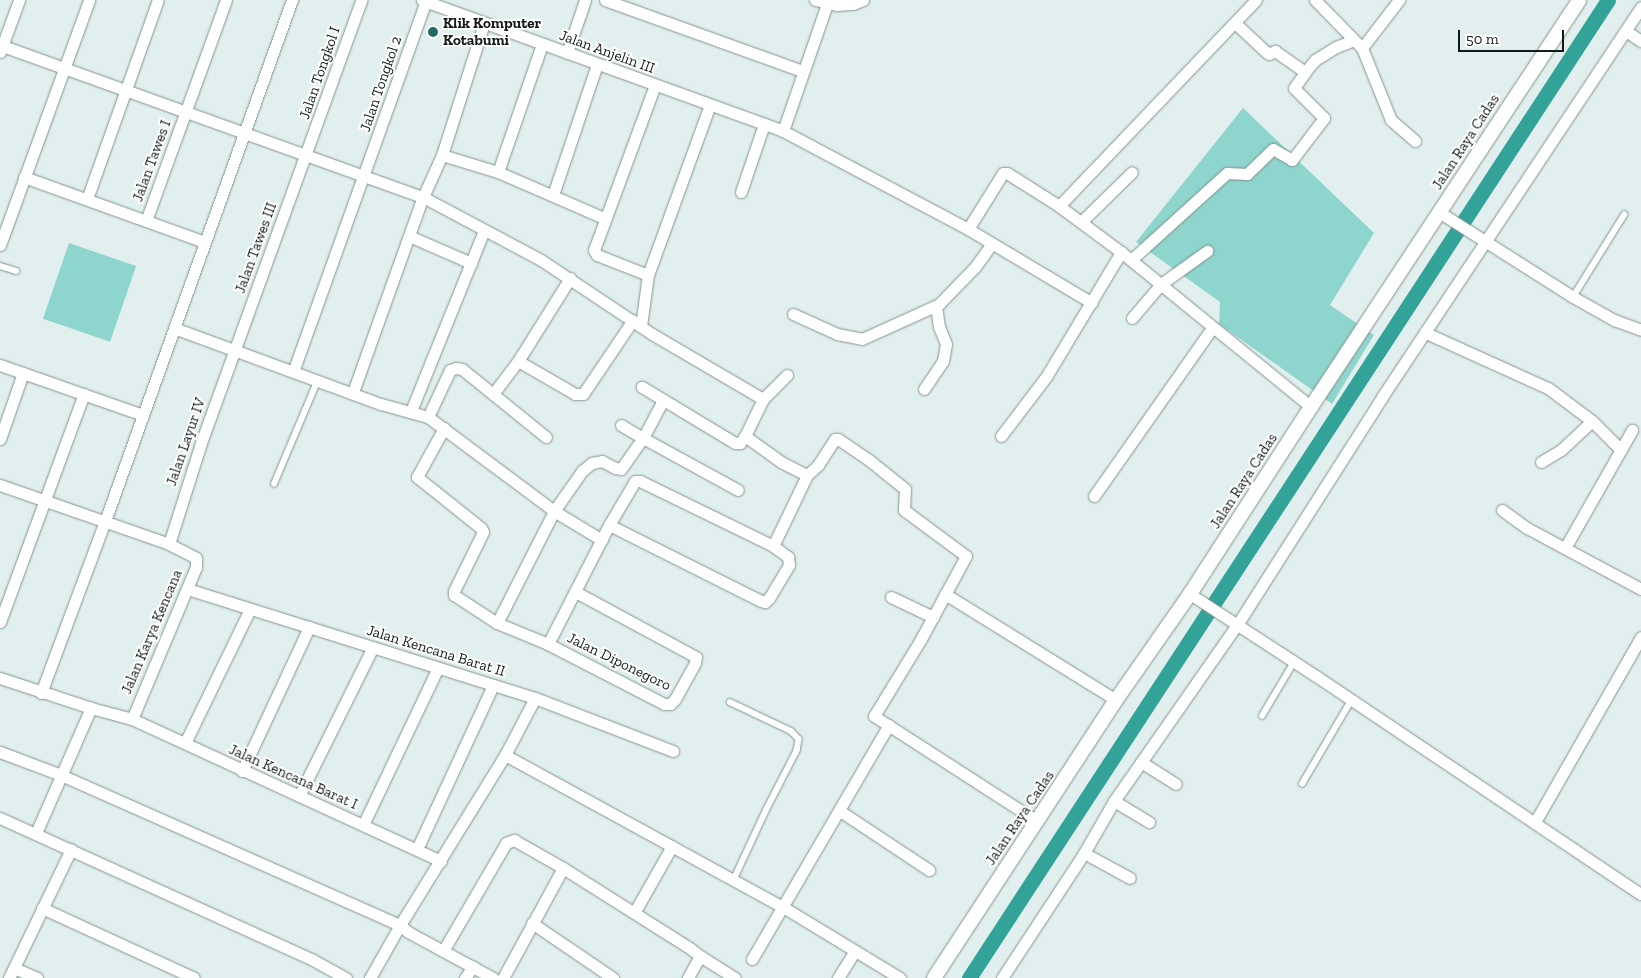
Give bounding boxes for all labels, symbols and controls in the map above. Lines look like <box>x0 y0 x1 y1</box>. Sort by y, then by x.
place label: Klik Komputer Kotabumi <box>443 14 541 49</box>
scale bar <box>1461 20 1567 52</box>
street label: Jalan Tongkol I <box>296 24 344 122</box>
marker: Klik Komputer Kotabumi <box>427 26 439 38</box>
street label: Jalan Anjelin III <box>557 26 657 78</box>
text: 50 m <box>1466 30 1499 48</box>
street label: Jalan Tongkol 2 <box>356 34 406 134</box>
street label: Jalan Raya Cadas <box>1428 91 1504 193</box>
street label: Jalan Tawes I <box>129 118 175 204</box>
street label: Jalan Tawes III <box>231 200 281 296</box>
street label: Jalan Layur IV <box>162 395 210 489</box>
street label: Jalan Raya Cadas <box>1206 430 1282 532</box>
street label: Jalan Karya Kencana <box>118 567 186 697</box>
street label: Jalan Kencana Barat II <box>365 621 507 681</box>
street label: Jalan Diponegoro <box>564 629 674 695</box>
street label: Jalan Kencana Barat I <box>226 741 360 813</box>
street label: Jalan Raya Cadas <box>982 767 1058 869</box>

